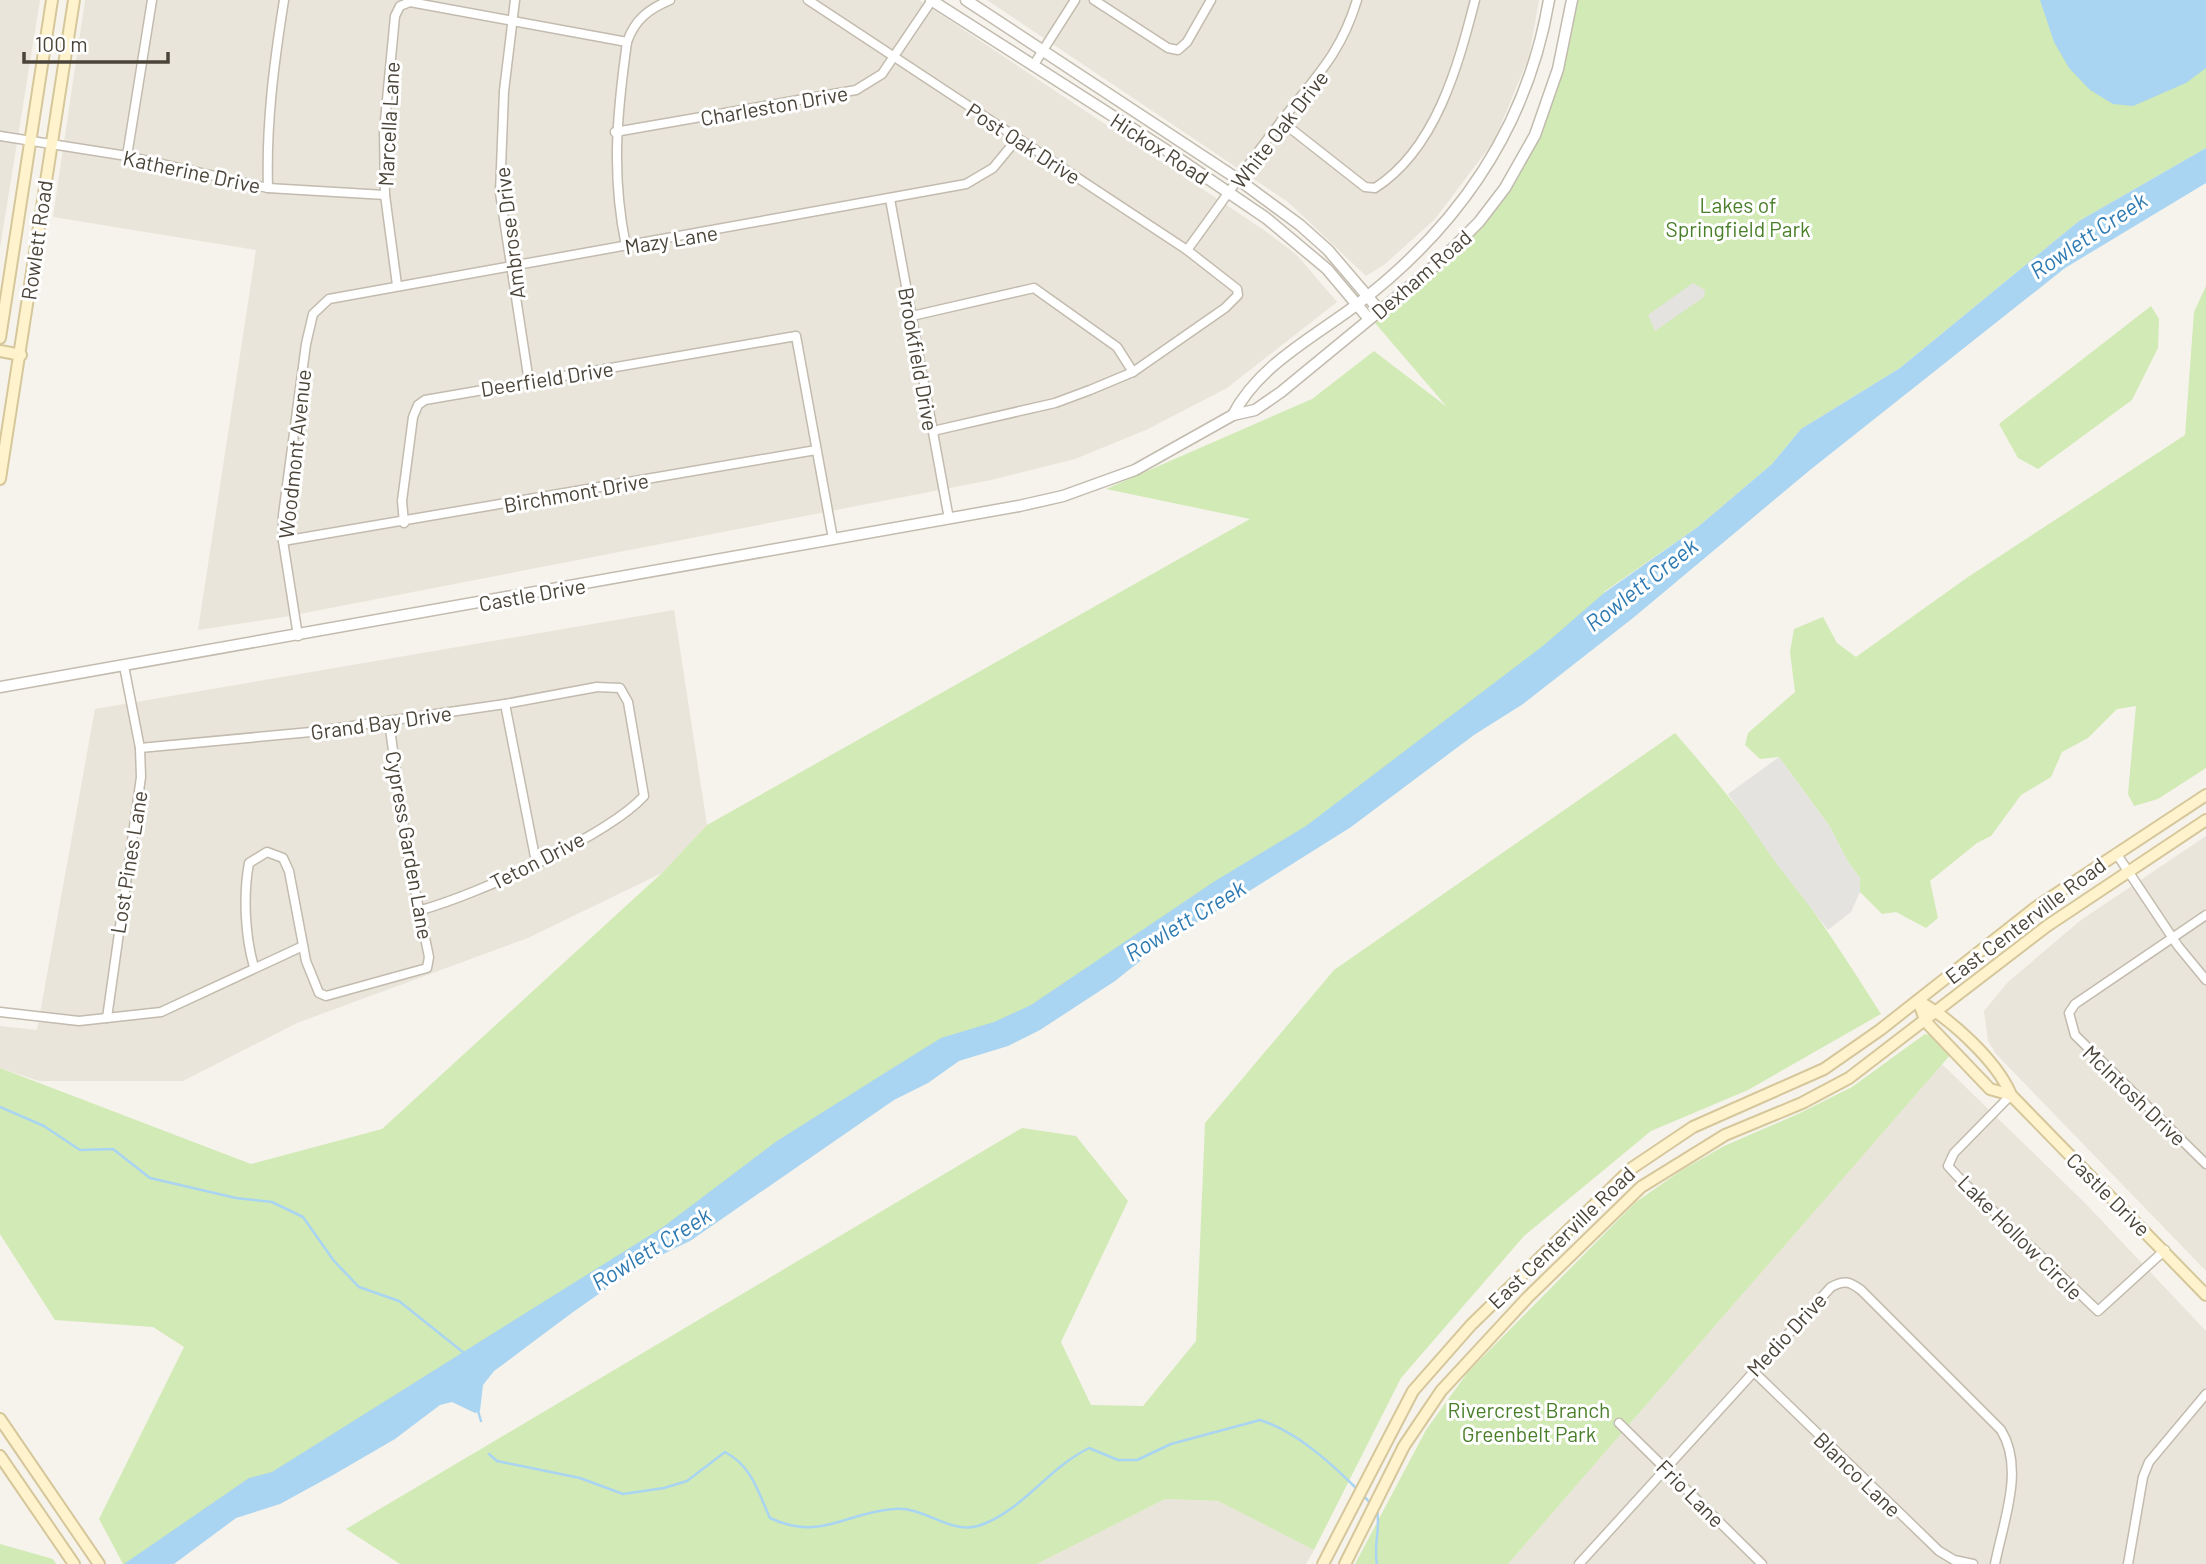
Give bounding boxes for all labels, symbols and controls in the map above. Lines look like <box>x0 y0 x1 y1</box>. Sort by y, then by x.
scale bar <box>24 21 168 65</box>
text: 100 m <box>35 31 88 56</box>
street label: Marcella Lane <box>372 61 404 187</box>
street label: White Oak Drive <box>1225 65 1333 193</box>
street label: Charleston Drive <box>698 80 850 130</box>
street label: Post Oak Drive <box>962 97 1086 189</box>
street label: Hickox Road <box>1106 107 1214 189</box>
street label: Katherine Drive <box>121 144 263 198</box>
street label: Ambrose Drive <box>488 166 530 300</box>
street label: Rowlett Road <box>15 178 57 302</box>
water label: Rowlett Creek <box>2024 186 2152 284</box>
park label: Lakes of Springfield Park <box>1665 192 1811 241</box>
street label: Mazy Lane <box>623 219 719 259</box>
street label: Dexham Road <box>1366 224 1476 324</box>
street label: Brookfield Drive <box>894 285 944 433</box>
street label: Deerfield Drive <box>479 355 615 401</box>
street label: Woodmont Avenue <box>273 368 315 540</box>
street label: Birchmont Drive <box>501 467 651 517</box>
water label: Rowlett Creek <box>1579 531 1703 637</box>
street label: Castle Drive <box>477 572 587 616</box>
street label: Grand Bay Drive <box>309 700 453 744</box>
street label: Cypress Garden Lane <box>381 749 439 941</box>
street label: Lost Pines Lane <box>104 789 152 935</box>
street label: Teton Drive <box>486 826 588 894</box>
street label: East Centerville Road <box>1940 852 2110 988</box>
water label: Rowlett Creek <box>1120 873 1250 967</box>
street label: McIntosh Drive <box>2078 1040 2192 1150</box>
street label: Castle Drive <box>2062 1147 2156 1241</box>
street label: East Centerville Road <box>1482 1161 1640 1313</box>
street label: Lake Hollow Circle <box>1953 1169 2089 1305</box>
water label: Rowlett Creek <box>586 1200 716 1296</box>
street label: Medio Drive <box>1741 1287 1831 1381</box>
park label: Rivercrest Branch Greenbelt Park <box>1448 1397 1610 1446</box>
street label: Blanco Lane <box>1809 1426 1907 1522</box>
street label: Frio Lane <box>1652 1454 1730 1532</box>

